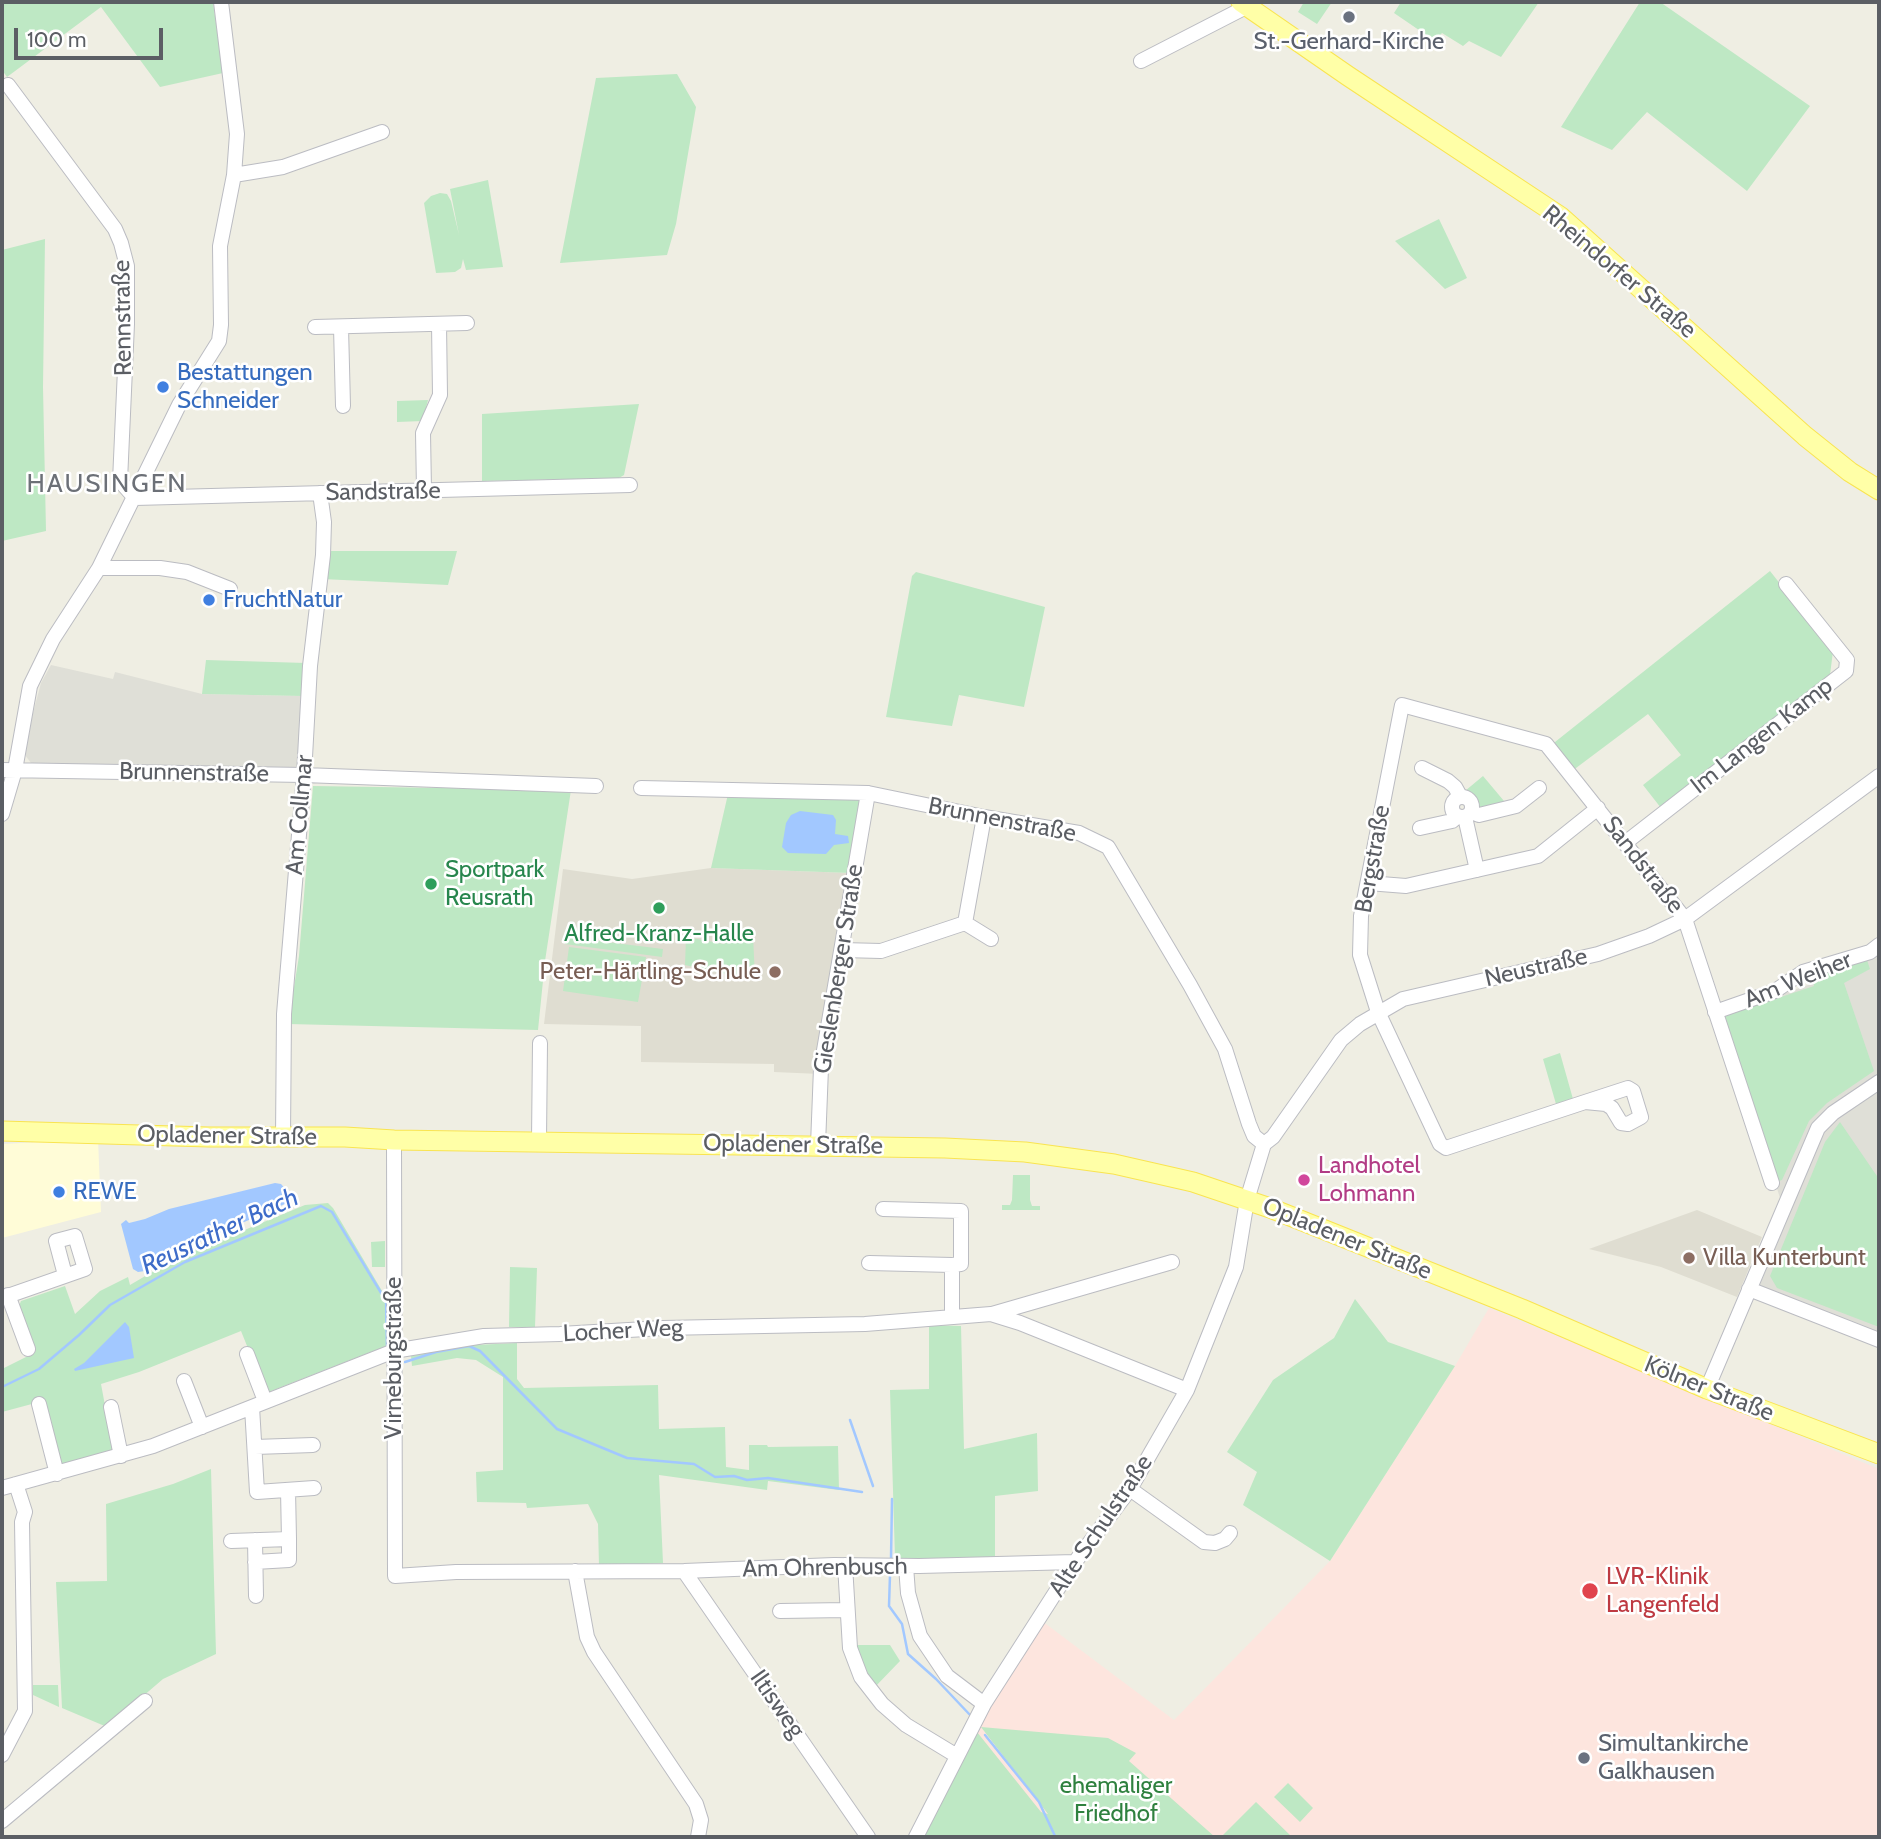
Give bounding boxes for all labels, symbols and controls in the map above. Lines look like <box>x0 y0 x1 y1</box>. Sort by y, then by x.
marker: St.-Gerhard-Kirche <box>1341 9 1357 25</box>
scale bar <box>18 14 166 58</box>
text: 100 m <box>27 27 86 52</box>
place label: St.-Gerhard-Kirche <box>1254 28 1444 56</box>
street label: Rheindorfer Straße <box>1536 199 1702 345</box>
street label: Rennstraße <box>108 260 138 376</box>
place label: Bestattungen Schneider <box>177 359 313 415</box>
marker: Bestattungen Schneider <box>155 379 171 395</box>
district label: HAUSINGEN <box>28 468 186 500</box>
street label: Sandstraße <box>325 477 441 507</box>
place label: FruchtNatur <box>223 586 342 614</box>
marker: FruchtNatur <box>201 592 217 608</box>
street label: Im Langen Kamp <box>1685 672 1839 800</box>
street label: Am Collmar <box>280 754 320 876</box>
street label: Brunnenstraße <box>119 757 269 789</box>
street label: Brunnenstraße <box>926 792 1078 848</box>
street label: Bergstraße <box>1349 803 1397 915</box>
street label: Sandstraße <box>1596 811 1690 919</box>
place label: Sportpark Reusrath <box>445 856 544 912</box>
street label: Gieslenberger Straße <box>808 862 870 1076</box>
marker: Sportpark Reusrath <box>423 876 439 892</box>
marker: Alfred-Kranz-Halle <box>651 900 667 916</box>
place label: Alfred-Kranz-Halle <box>564 920 754 948</box>
street label: Neustraße <box>1482 942 1590 994</box>
street label: Am Weiher <box>1740 945 1856 1015</box>
place label: Peter-Härtling-Schule <box>540 958 761 986</box>
marker: Peter-Härtling-Schule <box>767 964 783 980</box>
street label: Opladener Straße <box>137 1120 317 1152</box>
street label: Opladener Straße <box>703 1129 883 1161</box>
place label: Landhotel Lohmann <box>1318 1152 1420 1208</box>
marker: Landhotel Lohmann <box>1296 1172 1312 1188</box>
place label: REWE <box>73 1178 137 1206</box>
water label: Reusrather Bach <box>137 1182 303 1282</box>
marker: REWE <box>51 1184 67 1200</box>
street label: Opladener Straße <box>1258 1192 1436 1286</box>
place label: Villa Kunterbunt <box>1703 1244 1866 1272</box>
marker: Villa Kunterbunt <box>1681 1250 1697 1266</box>
street label: Virneburgstraße <box>380 1277 408 1439</box>
street label: Locher Weg <box>562 1313 684 1349</box>
street label: Kölner Straße <box>1640 1350 1778 1428</box>
street label: Alte Schulstraße <box>1043 1450 1159 1602</box>
street label: Am Ohrenbusch <box>742 1552 908 1584</box>
place label: LVR-Klinik Langenfeld <box>1606 1563 1719 1619</box>
marker: LVR-Klinik Langenfeld <box>1580 1581 1600 1601</box>
street label: Iltisweg <box>743 1665 811 1743</box>
place label: Simultankirche Galkhausen <box>1598 1730 1748 1786</box>
marker: Simultankirche Galkhausen <box>1576 1750 1592 1766</box>
park label: ehemaliger Friedhof <box>1060 1772 1172 1828</box>

